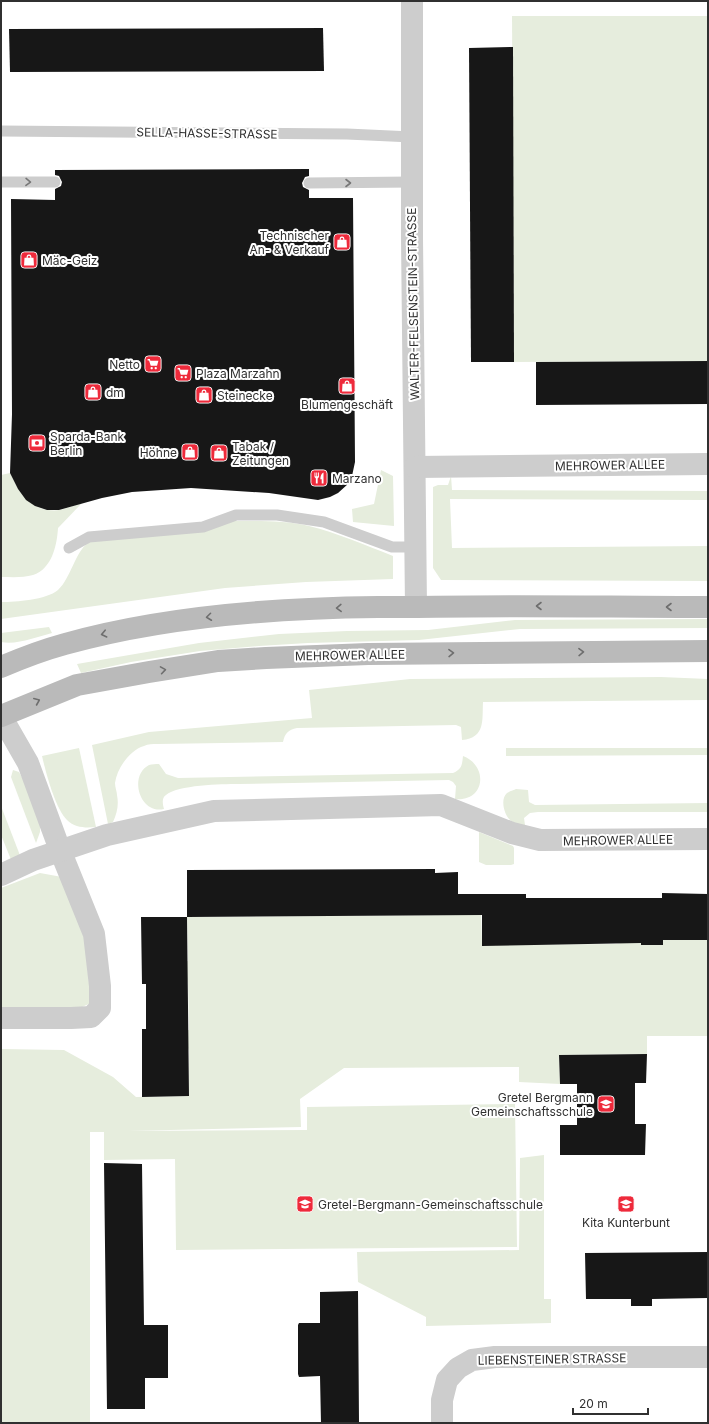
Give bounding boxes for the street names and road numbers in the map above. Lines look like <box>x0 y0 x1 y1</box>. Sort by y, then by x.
street label: SELLA-HASSE-STRASSE <box>136 124 278 142</box>
street label: WALTER-FELSENSTEIN-STRASSE <box>404 207 422 401</box>
street label: MEHROWER ALLEE <box>555 457 665 473</box>
street label: MEHROWER ALLEE <box>295 647 405 663</box>
street label: MEHROWER ALLEE <box>563 832 673 848</box>
street label: LIEBENSTEINER STRASSE <box>478 1350 626 1368</box>

